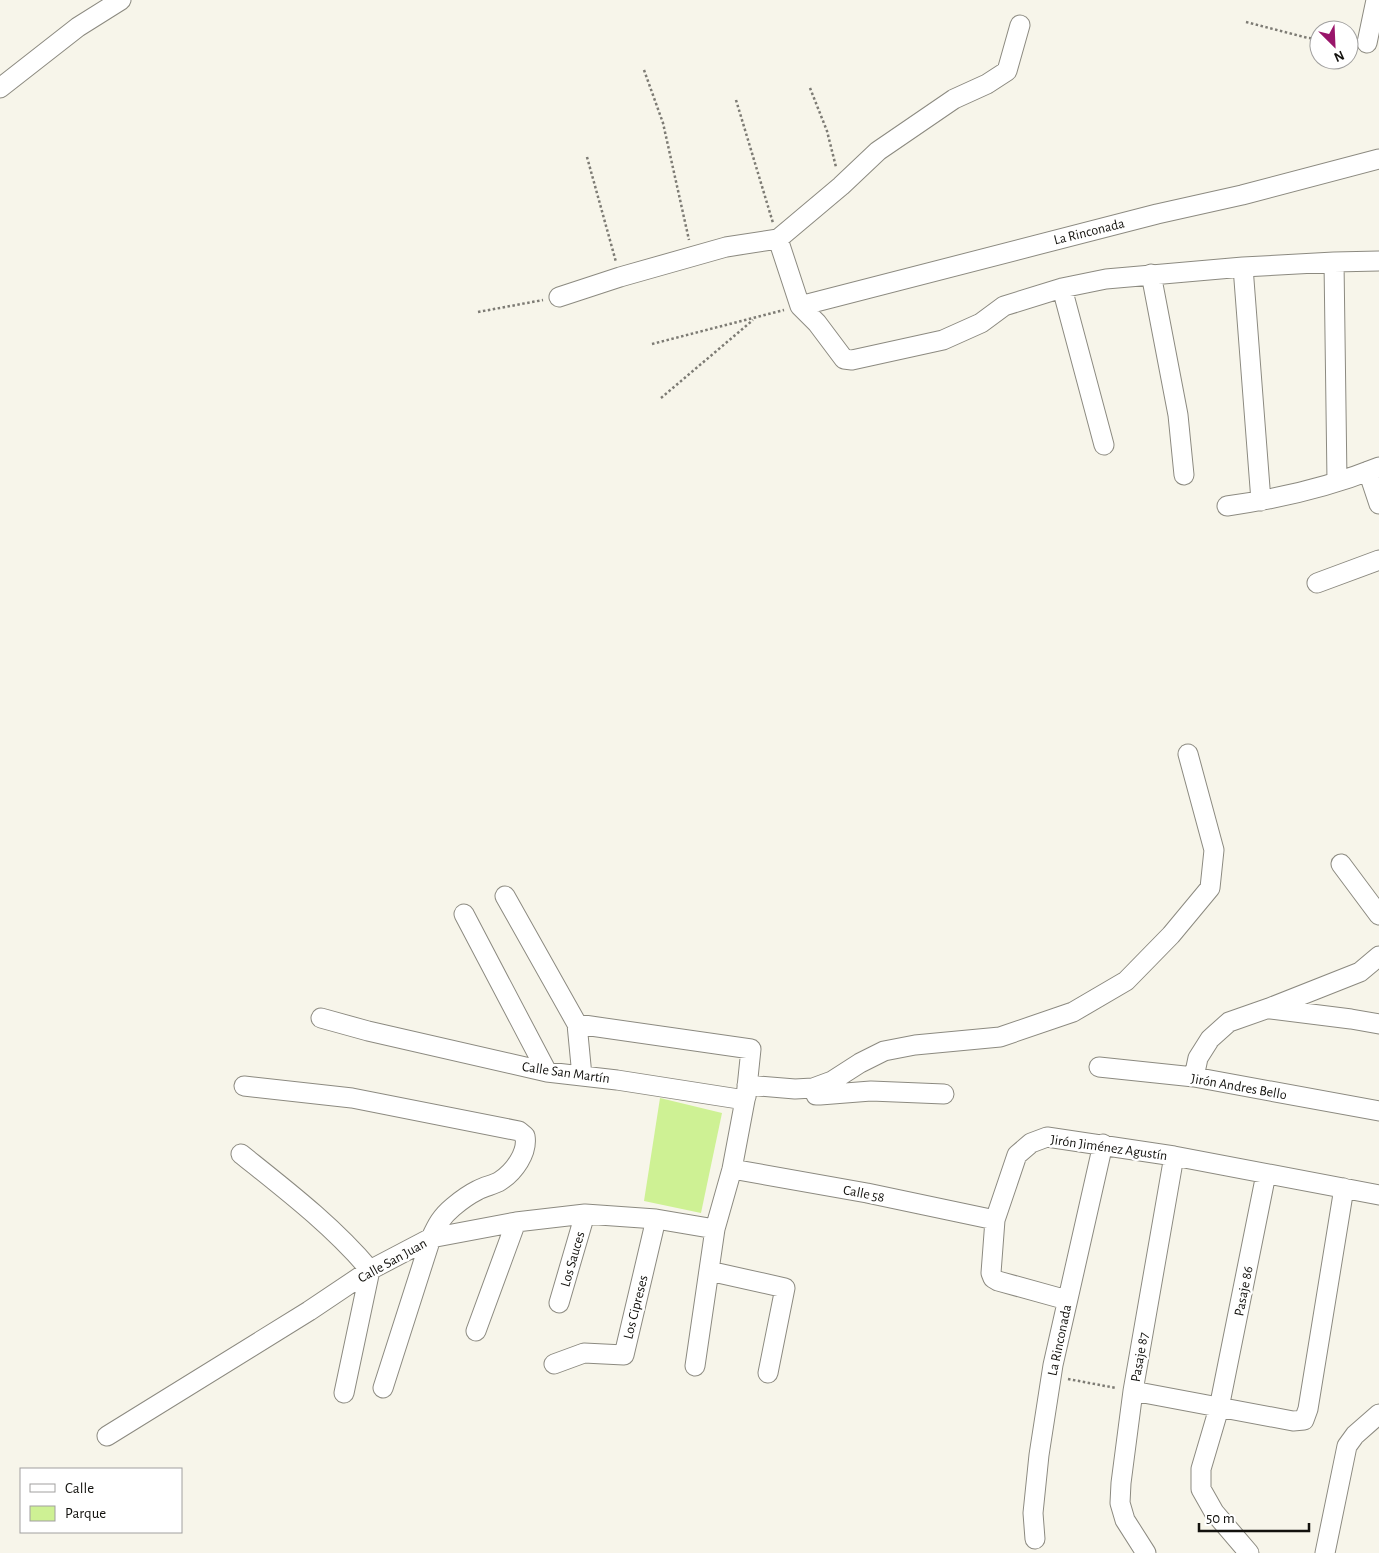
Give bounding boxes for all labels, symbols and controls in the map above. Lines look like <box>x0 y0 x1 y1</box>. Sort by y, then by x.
north arrow <box>1309 20 1359 70</box>
text: N <box>1332 48 1346 64</box>
street label: La Rinconada <box>1052 216 1127 248</box>
street label: Calle San Martín <box>521 1060 611 1086</box>
street label: Jirón Andres Bello <box>1190 1072 1288 1102</box>
street label: Jirón Jiménez Agustín <box>1049 1133 1168 1163</box>
street label: Calle 58 <box>842 1183 886 1205</box>
street label: Los Sauces <box>558 1230 588 1289</box>
street label: Calle San Juan <box>356 1236 429 1286</box>
street label: Pasaje 86 <box>1232 1265 1256 1317</box>
street label: Los Cipreses <box>621 1274 651 1341</box>
street label: La Rinconada <box>1046 1303 1074 1377</box>
street label: Pasaje 87 <box>1129 1331 1151 1383</box>
legend <box>20 1468 182 1533</box>
text: Calle <box>65 1481 94 1496</box>
scale bar <box>1199 1500 1309 1532</box>
text: Parque <box>65 1506 106 1521</box>
text: 50 m <box>1206 1511 1235 1526</box>

